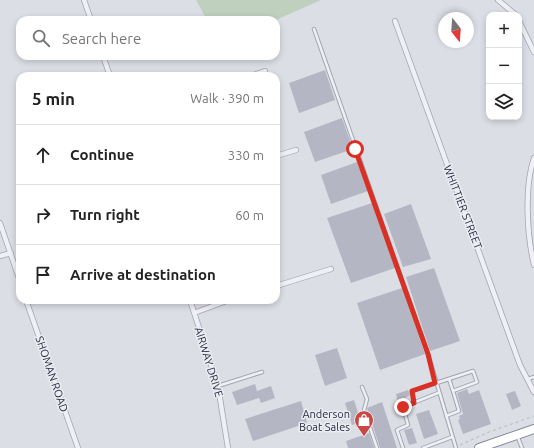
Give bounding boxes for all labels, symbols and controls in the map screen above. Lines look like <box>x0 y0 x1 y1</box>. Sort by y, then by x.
north arrow <box>438 12 474 48</box>
map controls <box>486 12 522 120</box>
button: + <box>486 12 522 48</box>
search box <box>16 16 280 60</box>
icon: search <box>30 27 52 49</box>
text: Search here <box>62 30 141 47</box>
button: − <box>486 48 522 84</box>
button: layers <box>486 84 522 120</box>
text: 5 min <box>32 89 75 108</box>
text: Walk · 390 m <box>190 91 264 105</box>
route start <box>346 140 364 158</box>
icon: ahead <box>32 144 54 166</box>
text: Continue <box>70 146 134 163</box>
text: 330 m <box>228 148 264 162</box>
street label: WHITTIER STREET <box>442 163 484 251</box>
icon: right <box>32 204 54 226</box>
text: Turn right <box>70 206 140 223</box>
text: 60 m <box>235 208 264 222</box>
icon: arrive <box>32 264 54 286</box>
text: Arrive at destination <box>70 266 216 283</box>
street label: AIRWAY DRIVE <box>193 325 225 399</box>
street label: SHOMAN ROAD <box>33 335 71 414</box>
route end <box>394 398 412 416</box>
place label: Anderson Boat Sales <box>299 408 350 433</box>
shop icon: Anderson Boat Sales <box>353 409 375 437</box>

